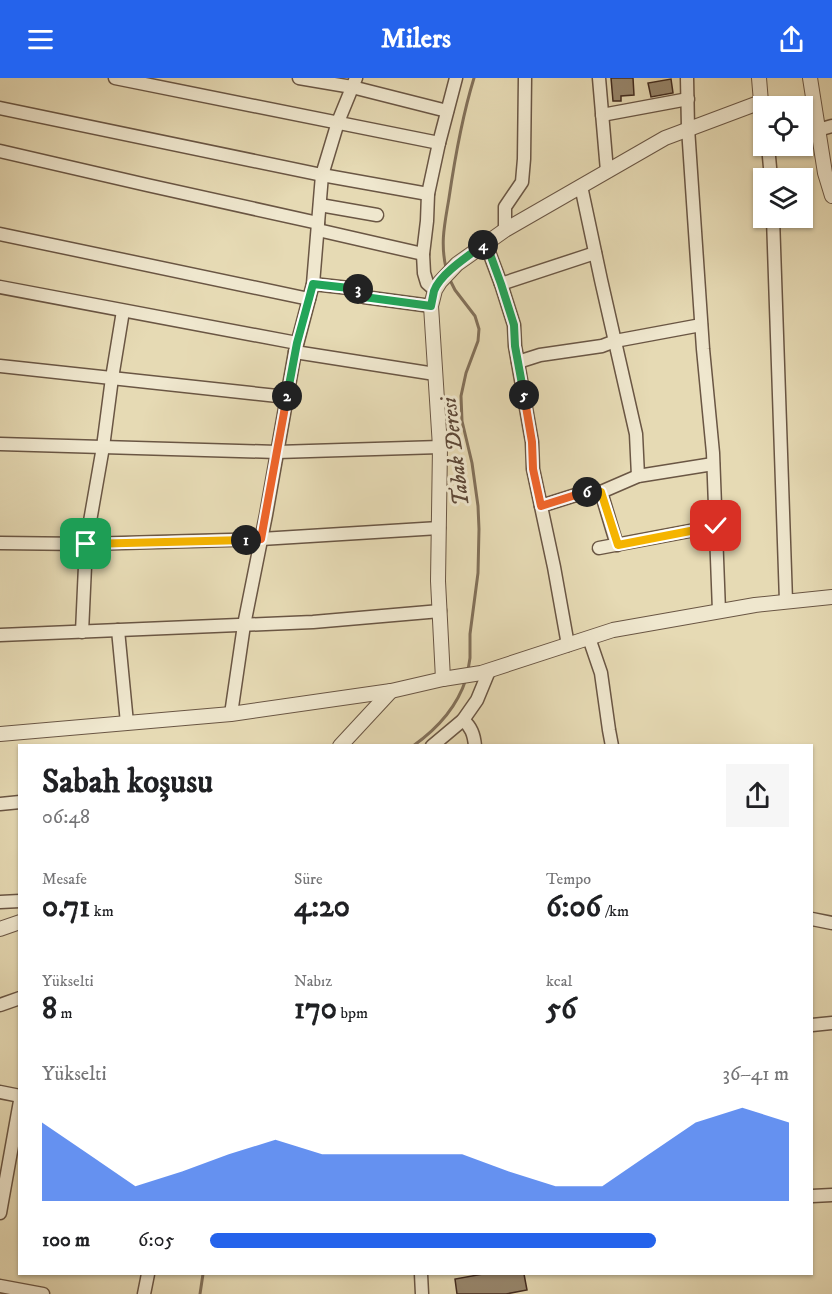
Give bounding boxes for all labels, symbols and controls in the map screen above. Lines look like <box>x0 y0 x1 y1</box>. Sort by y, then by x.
text: Milers <box>381 22 451 56</box>
icon: menu <box>24 23 57 56</box>
icon: share <box>775 23 808 56</box>
map controls <box>753 96 813 228</box>
button: locate <box>753 96 813 156</box>
button: layers <box>753 168 813 228</box>
pin: 4 <box>468 230 498 260</box>
text: 4 <box>478 235 488 255</box>
pin: 3 <box>343 274 373 304</box>
text: 3 <box>355 279 361 299</box>
pin: 5 <box>509 380 539 410</box>
pin: 2 <box>272 381 302 411</box>
text: 5 <box>520 385 528 405</box>
text: 2 <box>283 386 291 406</box>
water label: Tabak Deresi <box>435 394 476 508</box>
pin: 6 <box>572 477 602 507</box>
text: 6 <box>583 482 591 502</box>
pin <box>690 500 741 551</box>
icon: check <box>699 509 732 542</box>
pin <box>60 518 111 569</box>
pin: 1 <box>231 525 261 555</box>
icon: arrive <box>69 527 102 560</box>
text: 1 <box>243 530 249 550</box>
text: Sabah koşusu <box>42 762 213 803</box>
button: share <box>726 764 789 827</box>
text: 06:48 <box>42 805 90 830</box>
text: Mesafe <box>42 869 87 889</box>
text: Süre <box>294 869 323 889</box>
text: Tempo <box>546 869 591 889</box>
text: 0.71 <box>42 889 90 926</box>
text: 4:20 <box>294 889 350 926</box>
text: 6:06 <box>546 889 601 926</box>
text: km <box>90 901 114 921</box>
text: /km <box>601 901 629 921</box>
text: Yükselti <box>42 971 94 991</box>
text: Nabız <box>294 971 332 991</box>
text: kcal <box>546 971 572 991</box>
text: 8 <box>42 991 57 1028</box>
text: 170 <box>294 991 337 1028</box>
text: 56 <box>546 991 577 1028</box>
text: m <box>57 1003 72 1023</box>
text: bpm <box>337 1003 368 1023</box>
text: Yükselti <box>42 1062 107 1087</box>
text: 36–41 m <box>722 1062 789 1087</box>
text: 100 m <box>42 1228 90 1253</box>
text: 6:05 <box>138 1228 174 1253</box>

